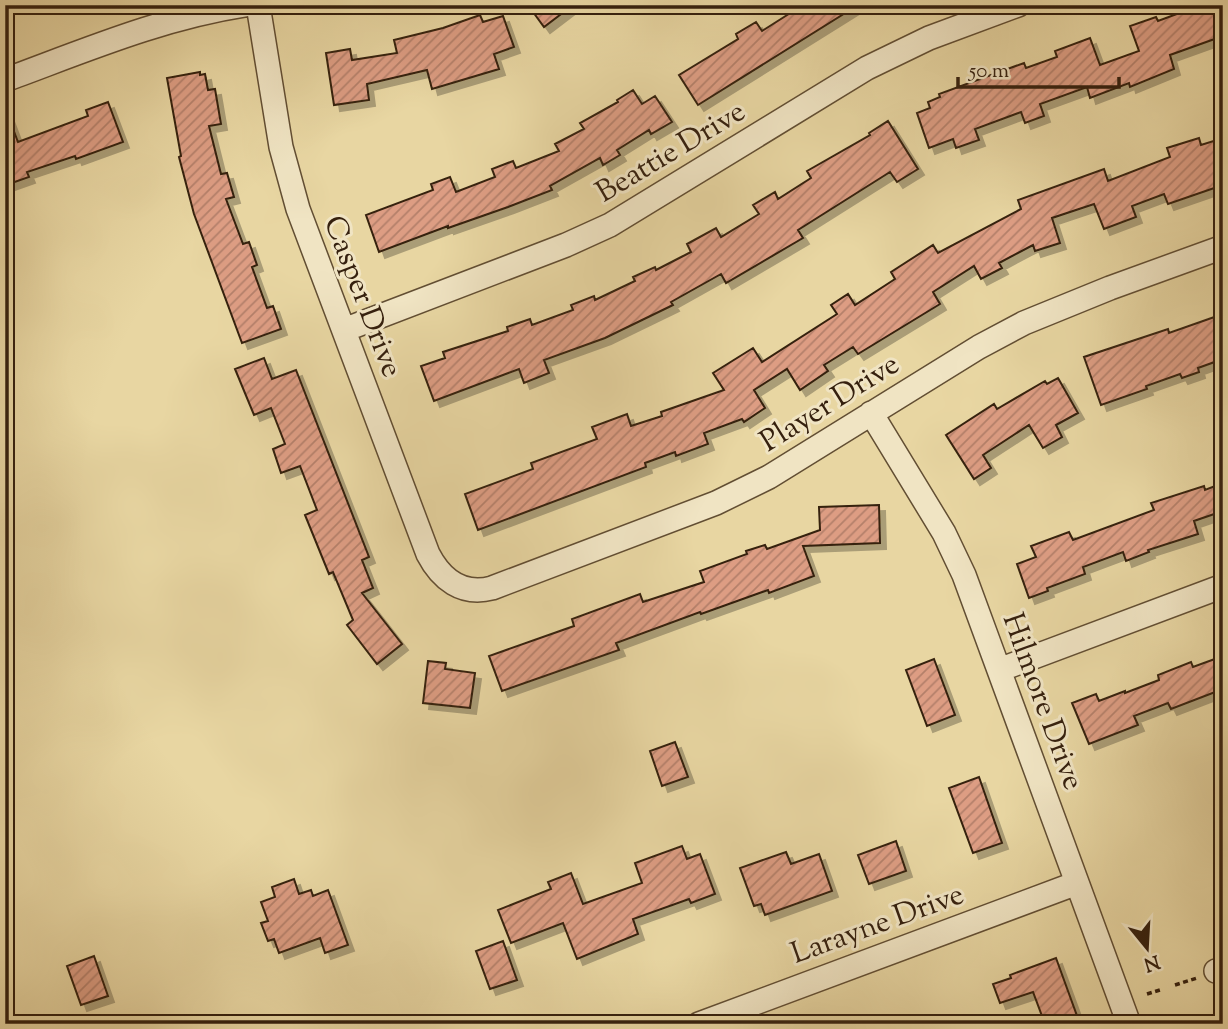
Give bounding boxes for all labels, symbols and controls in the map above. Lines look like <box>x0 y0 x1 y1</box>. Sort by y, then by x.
scale bar <box>958 46 1120 90</box>
text: 50 m <box>968 57 1009 87</box>
street label: Beattie Drive <box>588 91 754 215</box>
street label: Casper Drive <box>311 210 412 384</box>
street label: Player Drive <box>752 344 908 464</box>
street label: Hilmore Drive <box>990 607 1094 796</box>
street label: Larayne Drive <box>785 874 970 977</box>
north arrow <box>1112 914 1182 984</box>
text: N <box>1140 947 1163 977</box>

